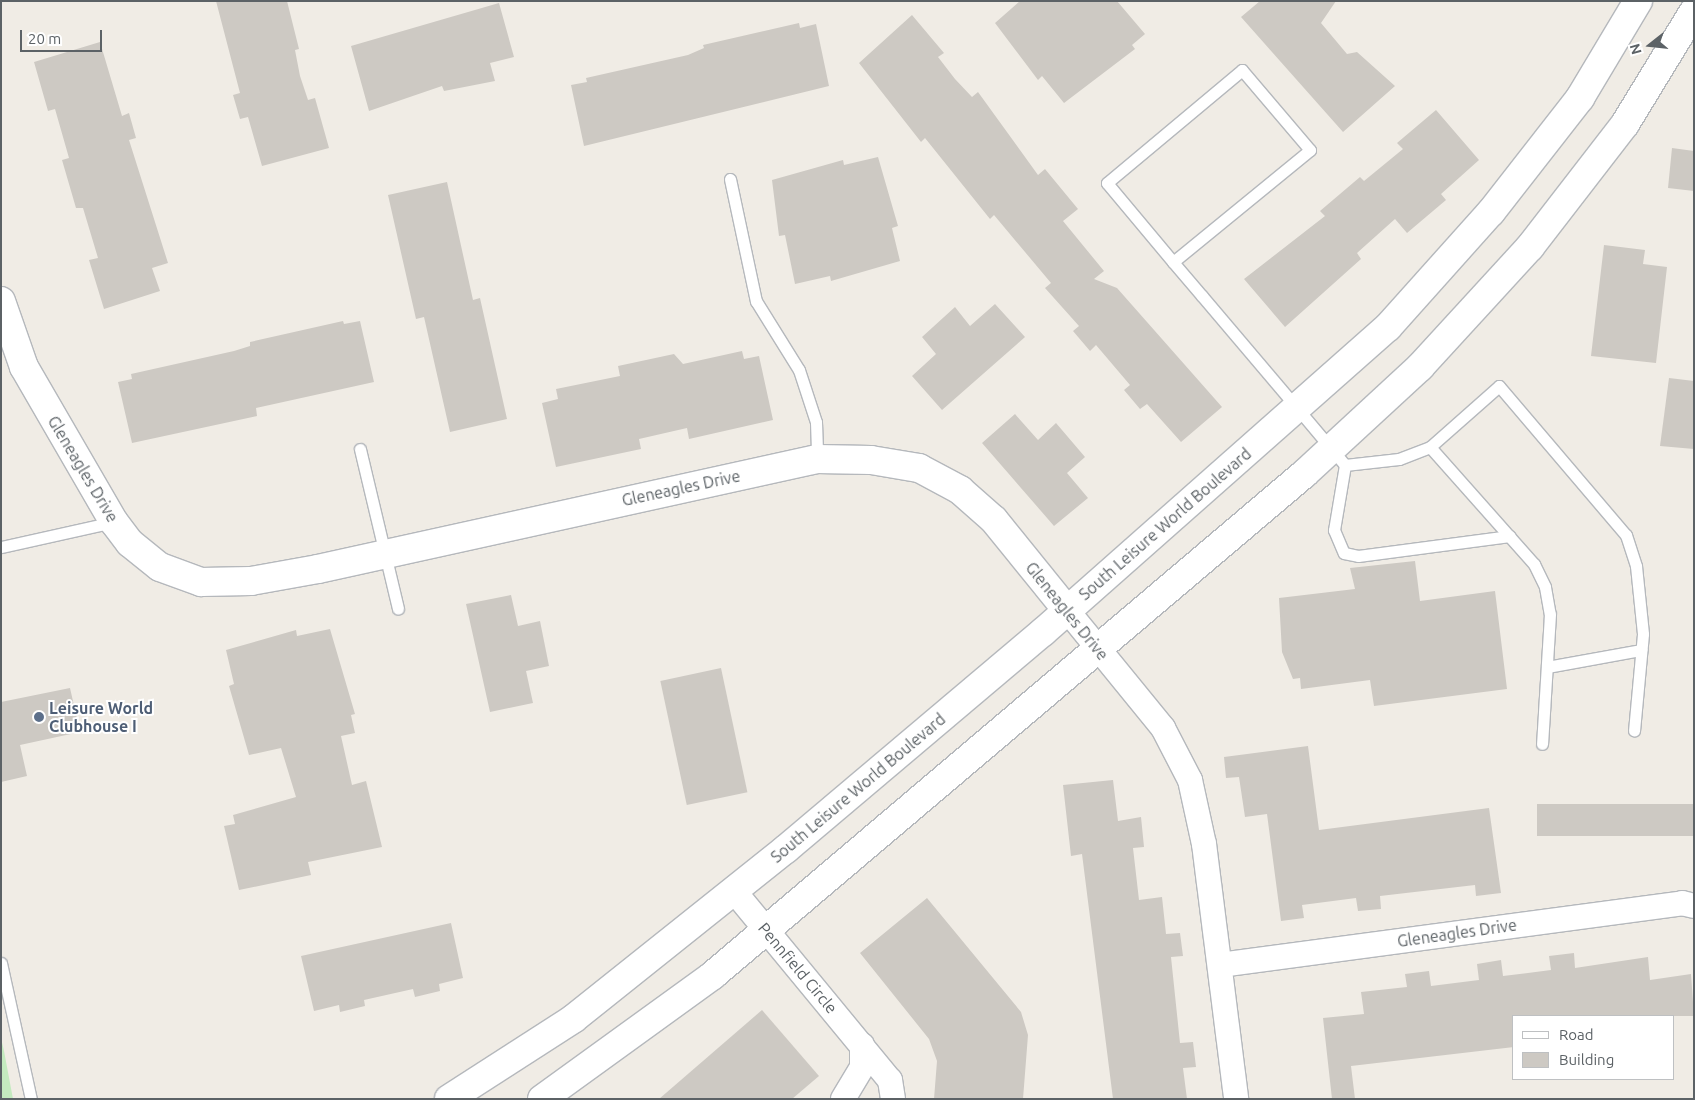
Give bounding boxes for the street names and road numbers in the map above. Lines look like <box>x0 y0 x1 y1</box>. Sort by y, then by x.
street label: Gleneagles Drive <box>44 412 122 526</box>
street label: South Leisure World Boulevard <box>1075 444 1255 604</box>
street label: Gleneagles Drive <box>620 466 742 510</box>
street label: Gleneagles Drive <box>1022 558 1112 664</box>
street label: South Leisure World Boulevard <box>767 709 949 867</box>
street label: Gleneagles Drive <box>1396 915 1518 951</box>
street label: Pennfield Circle <box>754 919 842 1017</box>

